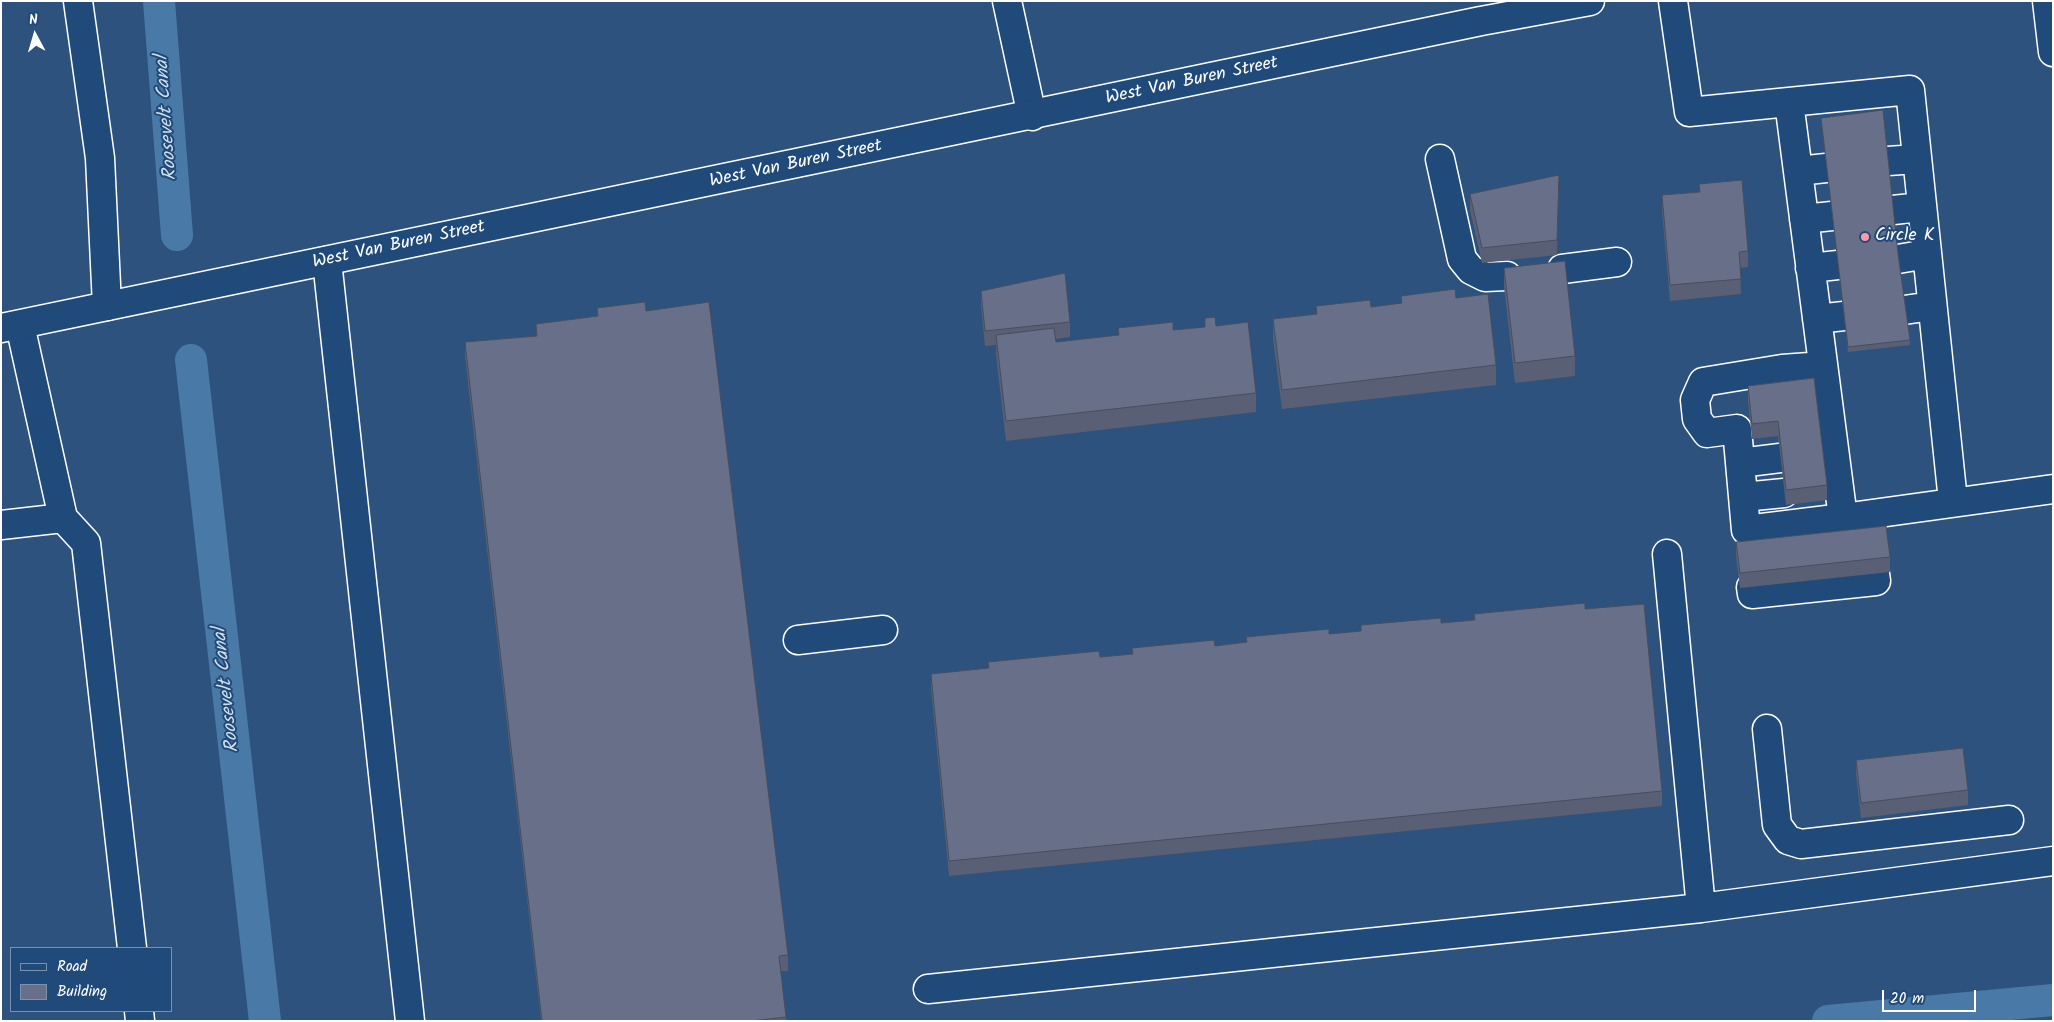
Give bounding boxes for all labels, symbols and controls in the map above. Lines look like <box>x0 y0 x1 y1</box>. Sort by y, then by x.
text: N <box>28 9 39 31</box>
north arrow <box>10 10 60 60</box>
street label: West Van Buren Street <box>1104 53 1280 111</box>
water label: Roosevelt Canal <box>152 55 184 181</box>
street label: West Van Buren Street <box>708 136 884 194</box>
street label: West Van Buren Street <box>311 217 487 275</box>
place label: Circle K <box>1875 226 1934 248</box>
marker: Circle K <box>1859 231 1871 243</box>
water label: Roosevelt Canal <box>210 627 246 753</box>
legend <box>10 947 172 1012</box>
text: Road <box>57 955 87 979</box>
text: Building <box>57 980 107 1004</box>
scale bar <box>1884 980 1978 1012</box>
text: 20 m <box>1890 987 1924 1011</box>

